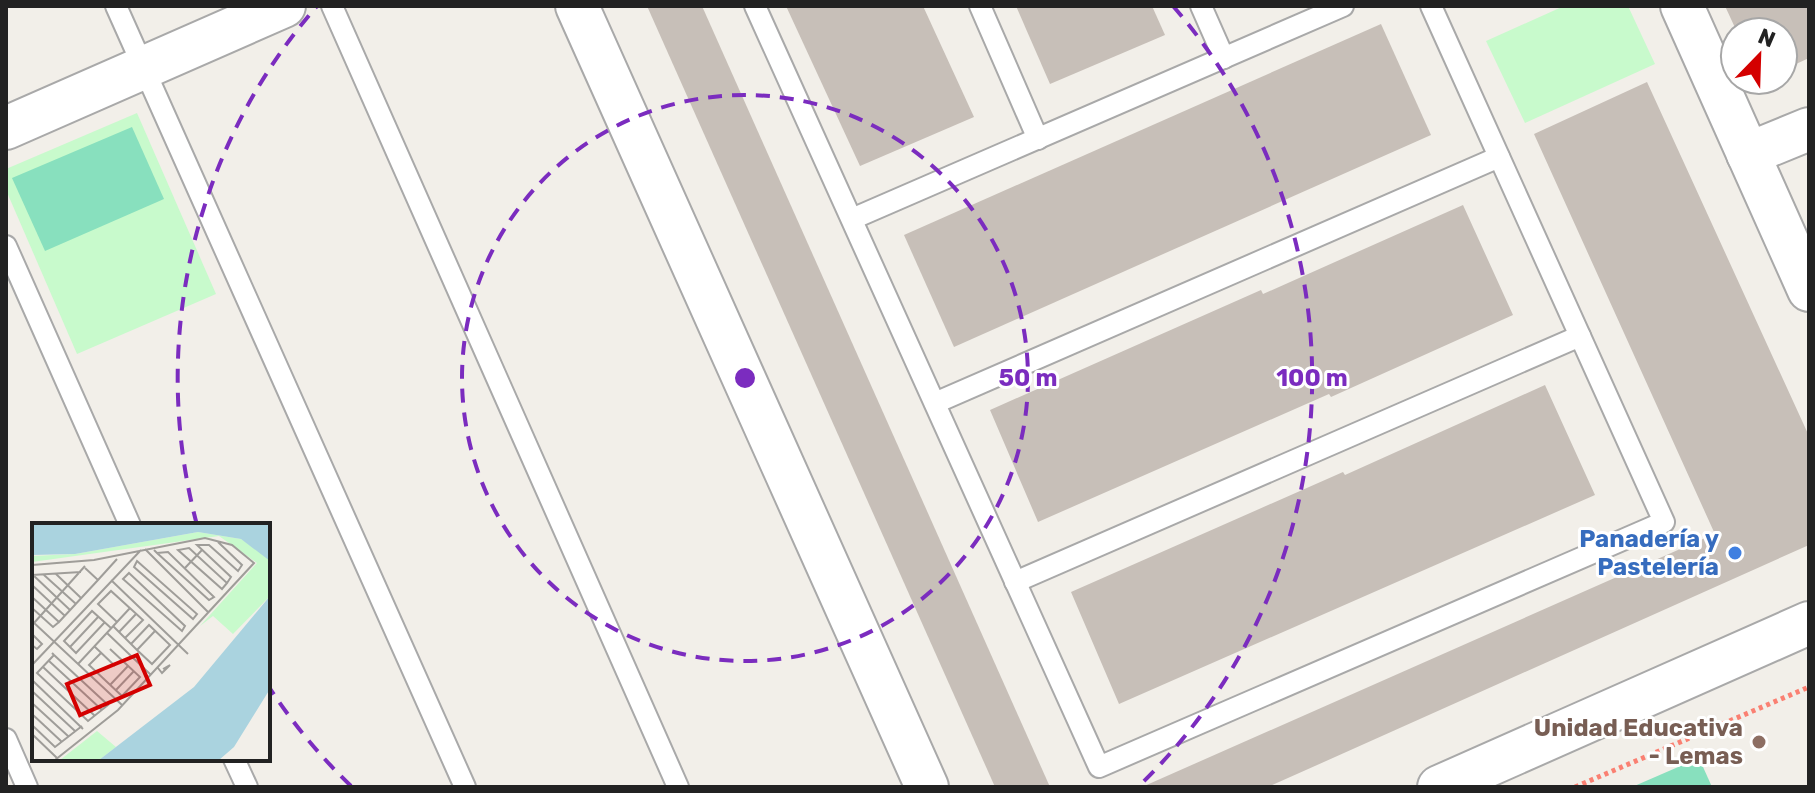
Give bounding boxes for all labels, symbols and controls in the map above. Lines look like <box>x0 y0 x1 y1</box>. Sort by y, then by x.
north arrow <box>1719 16 1799 96</box>
text: N <box>1754 23 1779 54</box>
centre of rings <box>731 364 759 392</box>
text: 50 m <box>999 364 1057 392</box>
text: 100 m <box>1276 364 1348 392</box>
inset map <box>32 523 270 761</box>
place label: Panadería y Pastelería <box>1579 525 1719 581</box>
marker: Panadería y Pastelería <box>1726 544 1744 562</box>
place label: Unidad Educativa - Lemas <box>1534 714 1743 770</box>
marker: Unidad Educativa - Lemas <box>1750 733 1768 751</box>

